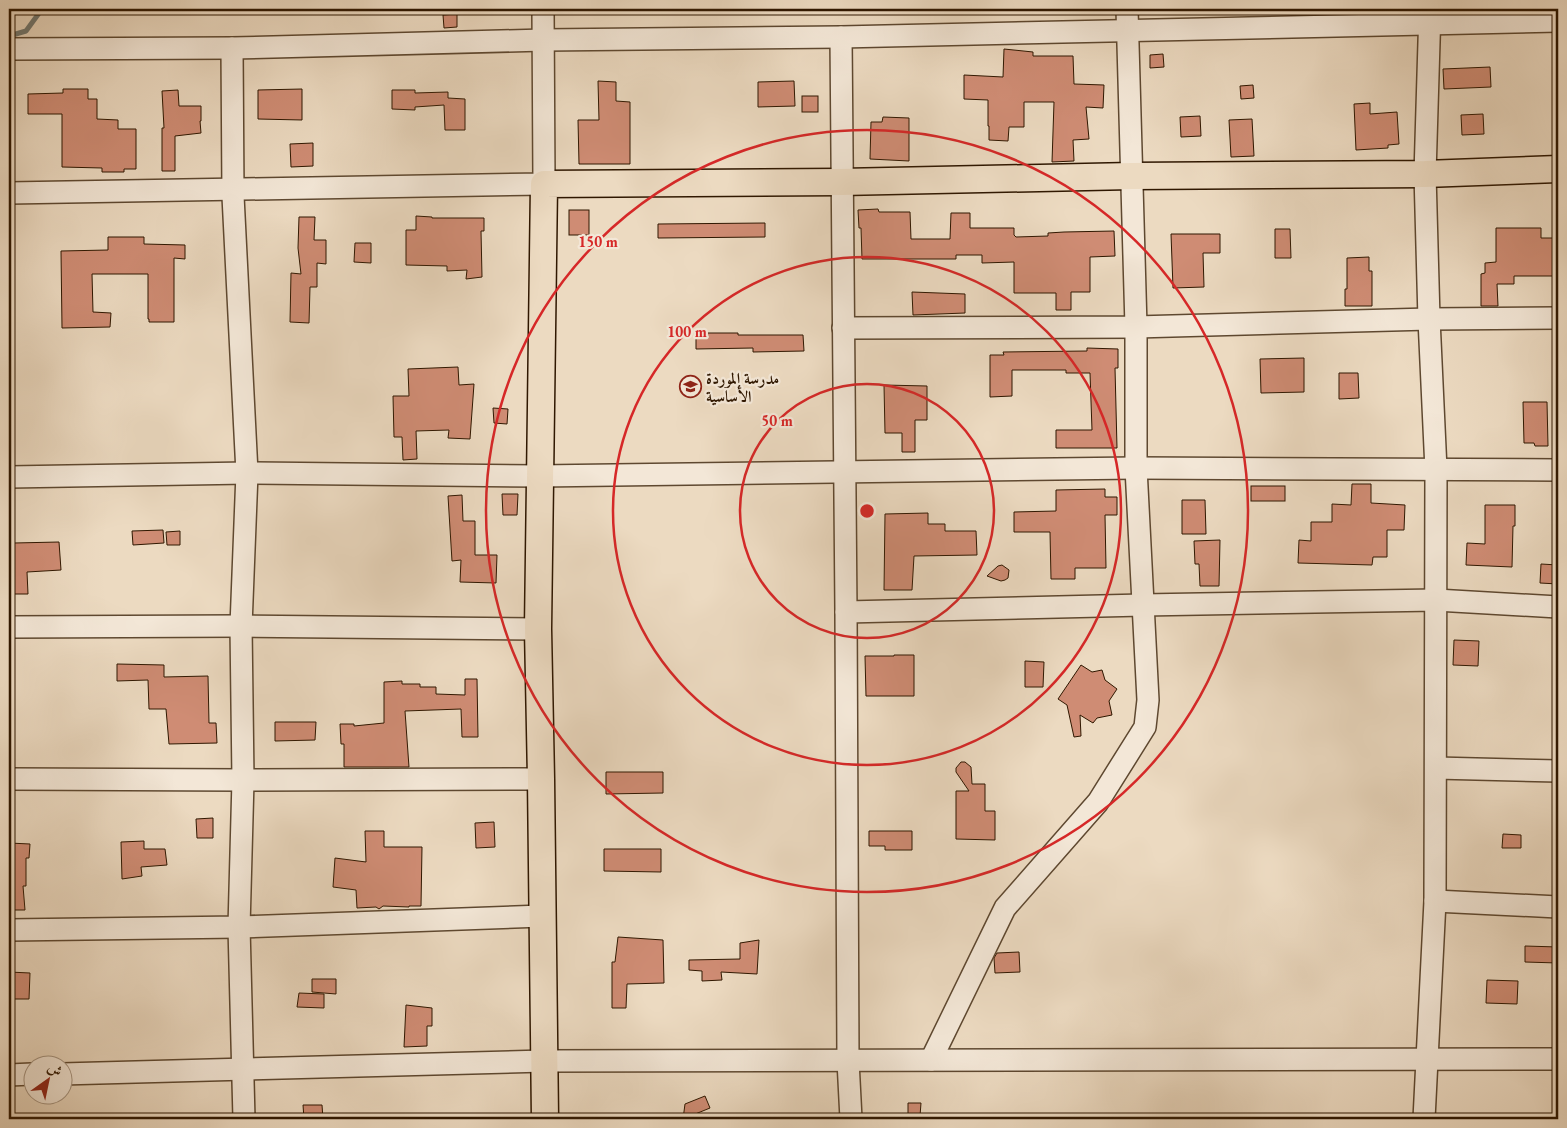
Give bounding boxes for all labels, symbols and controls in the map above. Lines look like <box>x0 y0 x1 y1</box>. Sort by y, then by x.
text: 150 m <box>578 232 618 251</box>
text: 100 m <box>667 322 707 341</box>
place label: مدرسة الموردة الأساسية <box>706 368 779 407</box>
school or university icon: مدرسة الموردة الأساسية <box>678 375 702 399</box>
text: 50 m <box>761 411 793 430</box>
centre of rings <box>858 502 876 520</box>
north arrow <box>22 1056 72 1106</box>
text: ش <box>44 1058 66 1080</box>

